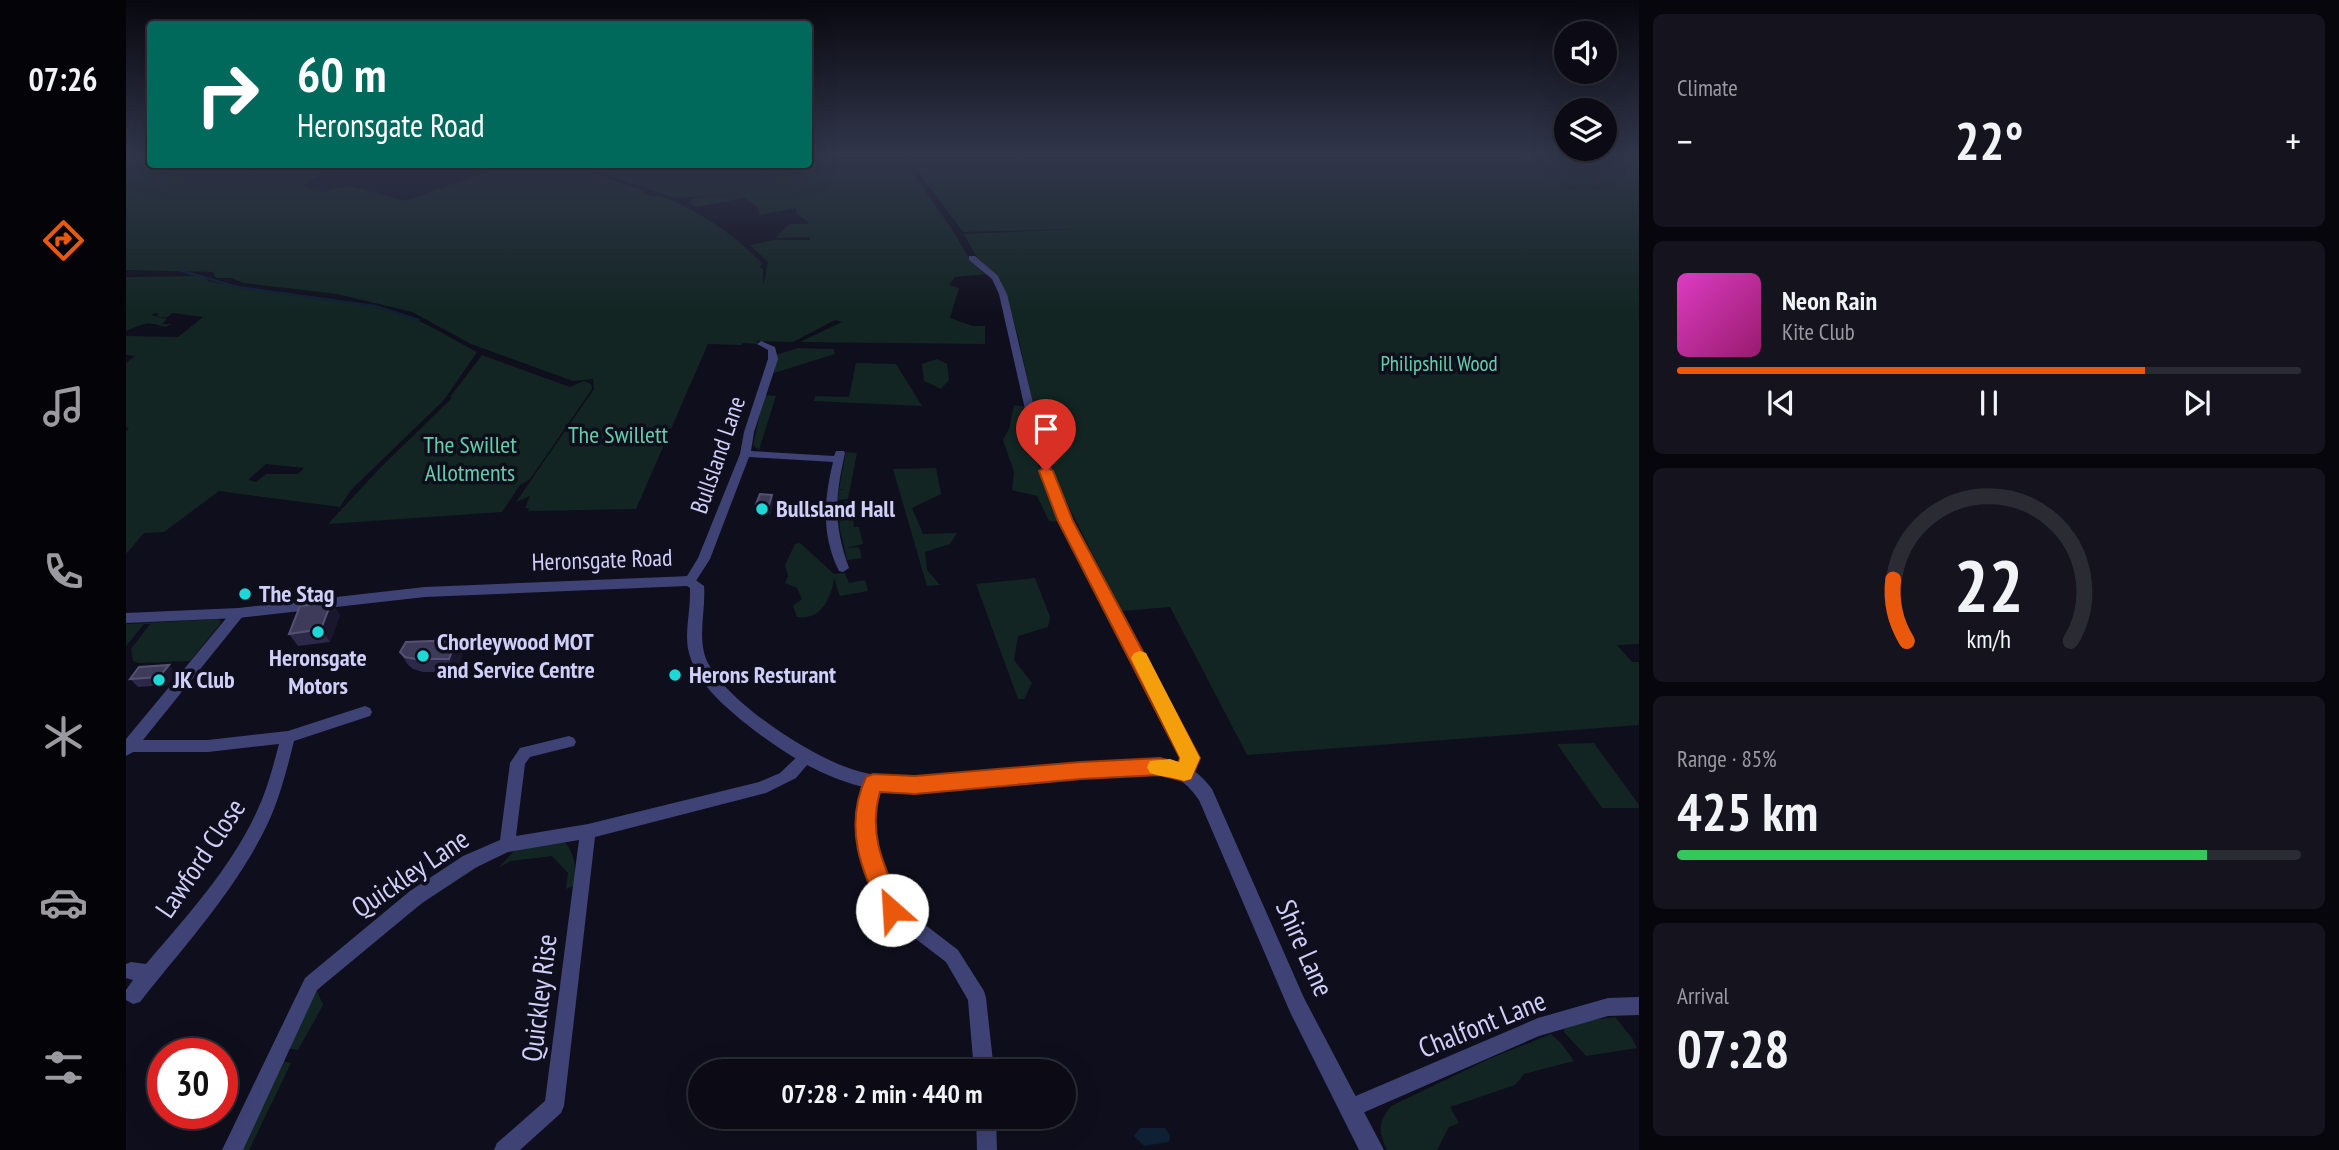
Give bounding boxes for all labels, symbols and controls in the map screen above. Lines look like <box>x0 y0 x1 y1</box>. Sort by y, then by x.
map controls <box>1554 21 1617 161</box>
button: sound <box>1554 21 1617 84</box>
text: 60 m <box>297 42 386 106</box>
icon: right <box>182 49 273 140</box>
text: 07:26 <box>28 58 98 100</box>
text: Climate <box>1677 73 1738 102</box>
button: layers <box>1554 98 1617 161</box>
text: Heronsgate Road <box>297 104 485 146</box>
text: 22° <box>1955 107 2023 174</box>
text: − <box>1677 116 1693 165</box>
text: + <box>2285 116 2301 165</box>
icon: directions <box>39 216 88 265</box>
text: Neon Rain <box>1782 284 1877 317</box>
text: Kite Club <box>1782 317 1855 346</box>
park label: Philipshill Wood <box>1380 350 1498 377</box>
icon: music <box>39 382 88 431</box>
icon: previous <box>1762 384 1800 422</box>
icon: pause <box>1970 384 2008 422</box>
icon: next <box>2178 384 2216 422</box>
street label: Bullsland Lane <box>683 392 752 518</box>
pin <box>1016 399 1076 471</box>
icon: arrive <box>1027 410 1065 448</box>
park label: The Swillett <box>568 419 669 450</box>
park label: The Swillet Allotments <box>423 429 517 488</box>
place label: Bullsland Hall <box>776 493 895 524</box>
marker: Bullsland Hall <box>754 501 770 517</box>
text: 22 <box>1954 537 2024 631</box>
street label: Heronsgate Road <box>531 542 673 577</box>
icon: phone <box>39 547 88 596</box>
place label: The Stag <box>259 578 334 609</box>
marker: The Stag <box>237 586 253 602</box>
text: km/h <box>1967 623 2011 655</box>
marker: Heronsgate Motors <box>310 624 326 640</box>
place label: Chorleywood MOT and Service Centre <box>437 626 595 685</box>
place label: Heronsgate Motors <box>269 642 367 701</box>
marker: Chorleywood MOT and Service Centre <box>415 648 431 664</box>
place label: Herons Resturant <box>689 659 836 690</box>
place label: JK Club <box>172 664 235 695</box>
marker: Herons Resturant <box>667 667 683 683</box>
marker: JK Club <box>151 672 167 688</box>
icon: climate <box>39 712 88 761</box>
text: Range · 85% <box>1677 744 1777 773</box>
text: 425 km <box>1677 778 1818 845</box>
street label: Lawford Close <box>146 791 253 925</box>
street label: Quickley Lane <box>344 820 476 925</box>
position arrow <box>855 873 929 947</box>
icon: car <box>39 878 88 927</box>
street label: Shire Lane <box>1268 894 1343 1002</box>
street label: Quickley Rise <box>512 932 565 1064</box>
street label: Chalfont Lane <box>1413 981 1551 1066</box>
text: Arrival <box>1677 981 1729 1010</box>
text: 07:28 <box>1677 1015 1789 1082</box>
speed limit sign: 30 <box>147 1038 238 1129</box>
icon: filters <box>39 1043 88 1092</box>
text: 07:28 · 2 min · 440 m <box>782 1077 982 1110</box>

